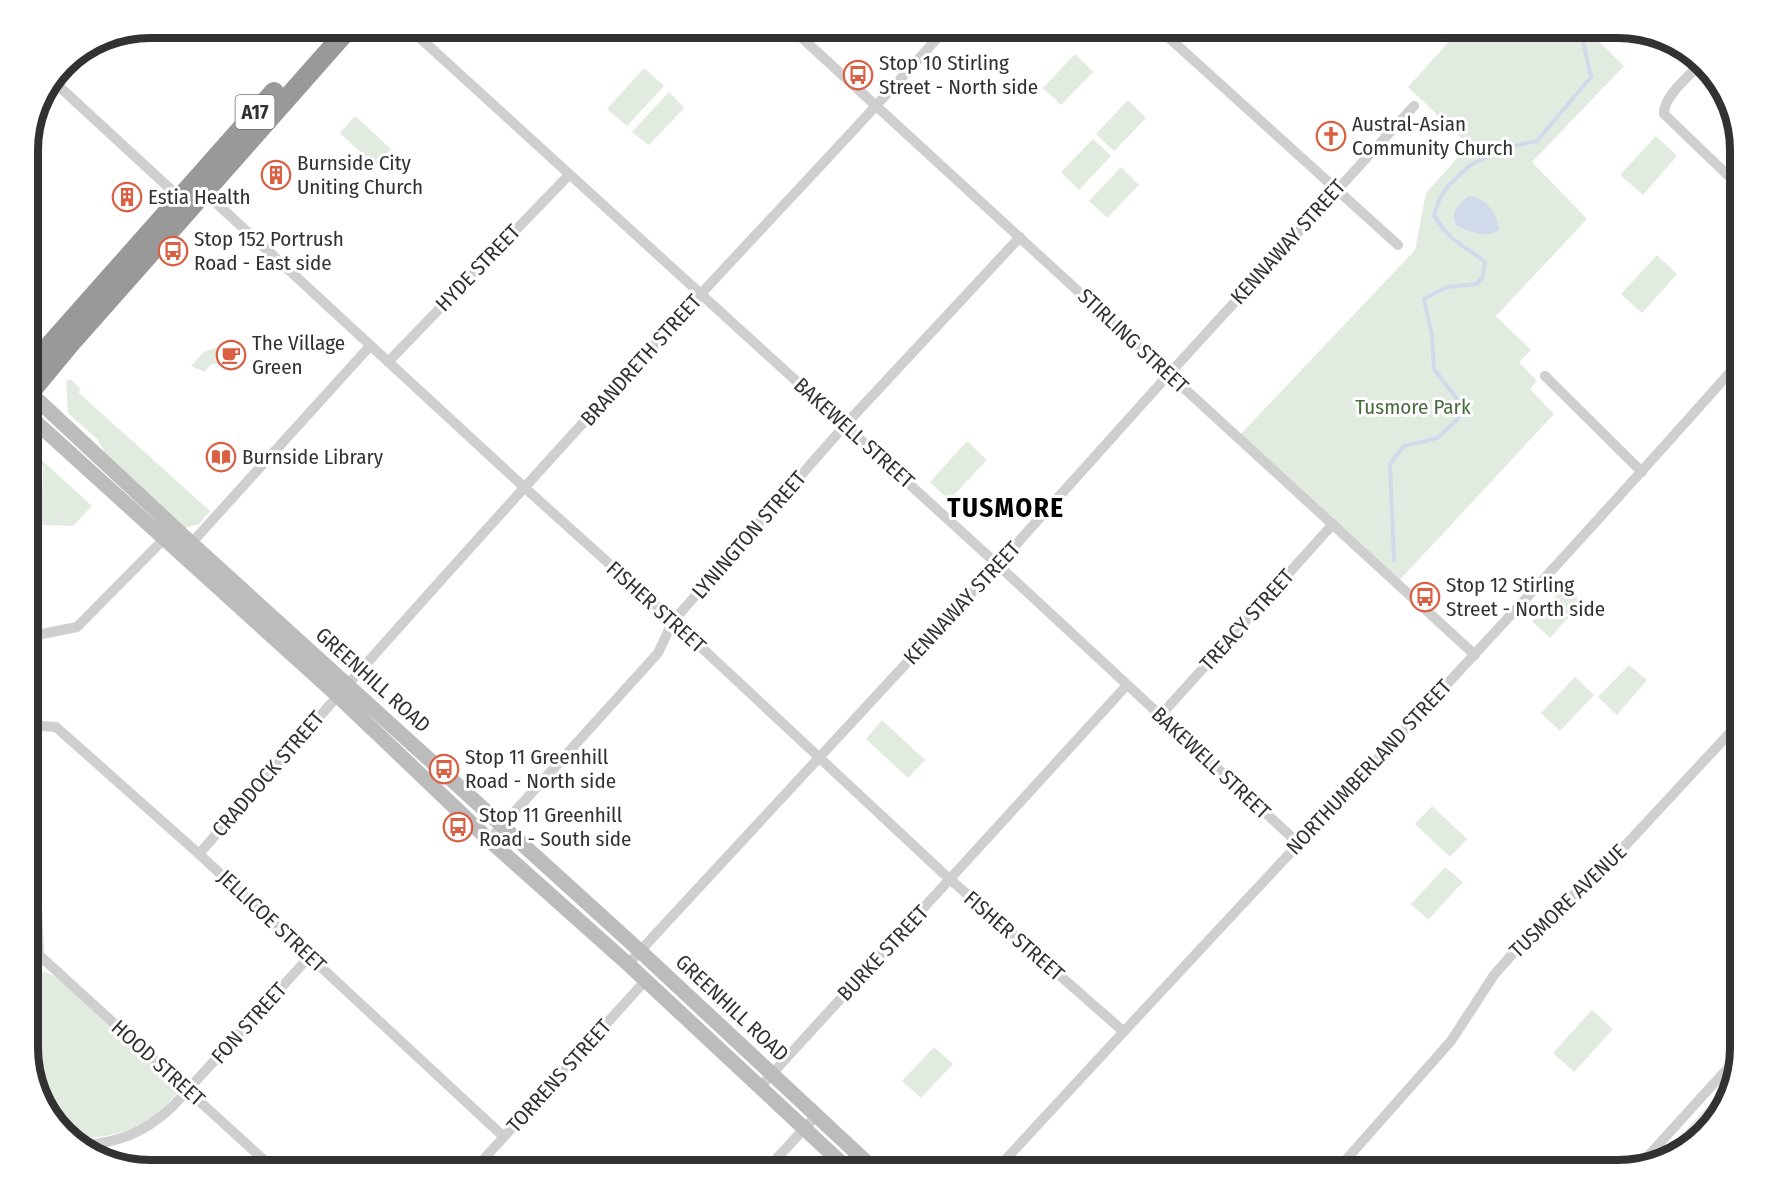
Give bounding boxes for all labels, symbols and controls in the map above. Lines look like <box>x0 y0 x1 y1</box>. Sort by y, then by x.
place label: Stop 10 Stirling Street - North side <box>879 50 1038 100</box>
bus stop icon: Stop 10 Stirling Street - North side <box>842 59 874 91</box>
road number: A17 <box>236 95 274 129</box>
place label: Austral-Asian Community Church <box>1352 111 1513 161</box>
church icon: Austral-Asian Community Church <box>1315 120 1347 152</box>
place label: Burnside City Uniting Church <box>297 150 423 200</box>
building icon: Burnside City Uniting Church <box>260 159 292 191</box>
street label: KENNAWAY STREET <box>1225 174 1351 310</box>
building icon: Estia Health <box>111 181 143 213</box>
place label: Estia Health <box>148 184 251 210</box>
street label: HYDE STREET <box>430 219 526 317</box>
place label: Stop 152 Portrush Road - East side <box>194 226 344 276</box>
bus stop icon: Stop 152 Portrush Road - East side <box>157 235 189 267</box>
street label: STIRLING STREET <box>1072 283 1194 399</box>
street label: BRANDRETH STREET <box>575 289 707 431</box>
place label: The Village Green <box>252 330 345 380</box>
cafe icon: The Village Green <box>215 339 247 371</box>
street label: BAKEWELL STREET <box>788 372 920 494</box>
park label: Tusmore Park <box>1355 394 1471 420</box>
library icon: Burnside Library <box>205 441 237 473</box>
place label: Burnside Library <box>242 444 384 470</box>
street label: LYNINGTON STREET <box>686 466 812 604</box>
district label: TUSMORE <box>947 492 1065 524</box>
street label: KENNAWAY STREET <box>898 536 1026 670</box>
street label: FISHER STREET <box>601 556 711 659</box>
street label: TREACY STREET <box>1194 564 1300 676</box>
place label: Stop 12 Stirling Street - North side <box>1446 572 1605 622</box>
bus stop icon: Stop 12 Stirling Street - North side <box>1409 581 1441 613</box>
street label: GREENHILL ROAD <box>310 622 436 738</box>
street label: NORTHUMBERLAND STREET <box>1281 674 1457 860</box>
street label: BAKEWELL STREET <box>1146 701 1276 825</box>
street label: CRADDOCK STREET <box>206 706 330 842</box>
place label: Stop 11 Greenhill Road - North side <box>465 744 616 794</box>
bus stop icon: Stop 11 Greenhill Road - North side <box>428 753 460 785</box>
place label: Stop 11 Greenhill Road - South side <box>479 802 631 852</box>
bus stop icon: Stop 11 Greenhill Road - South side <box>442 811 474 843</box>
street label: TUSMORE AVENUE <box>1504 839 1632 963</box>
street label: JELLICOE STREET <box>213 864 332 978</box>
street label: FISHER STREET <box>958 885 1070 987</box>
street label: BURKE STREET <box>832 899 934 1006</box>
street label: GREENHILL ROAD <box>670 949 794 1067</box>
street label: FON STREET <box>206 977 292 1069</box>
street label: HOOD STREET <box>106 1014 210 1112</box>
street label: TORRENS STREET <box>501 1014 617 1138</box>

